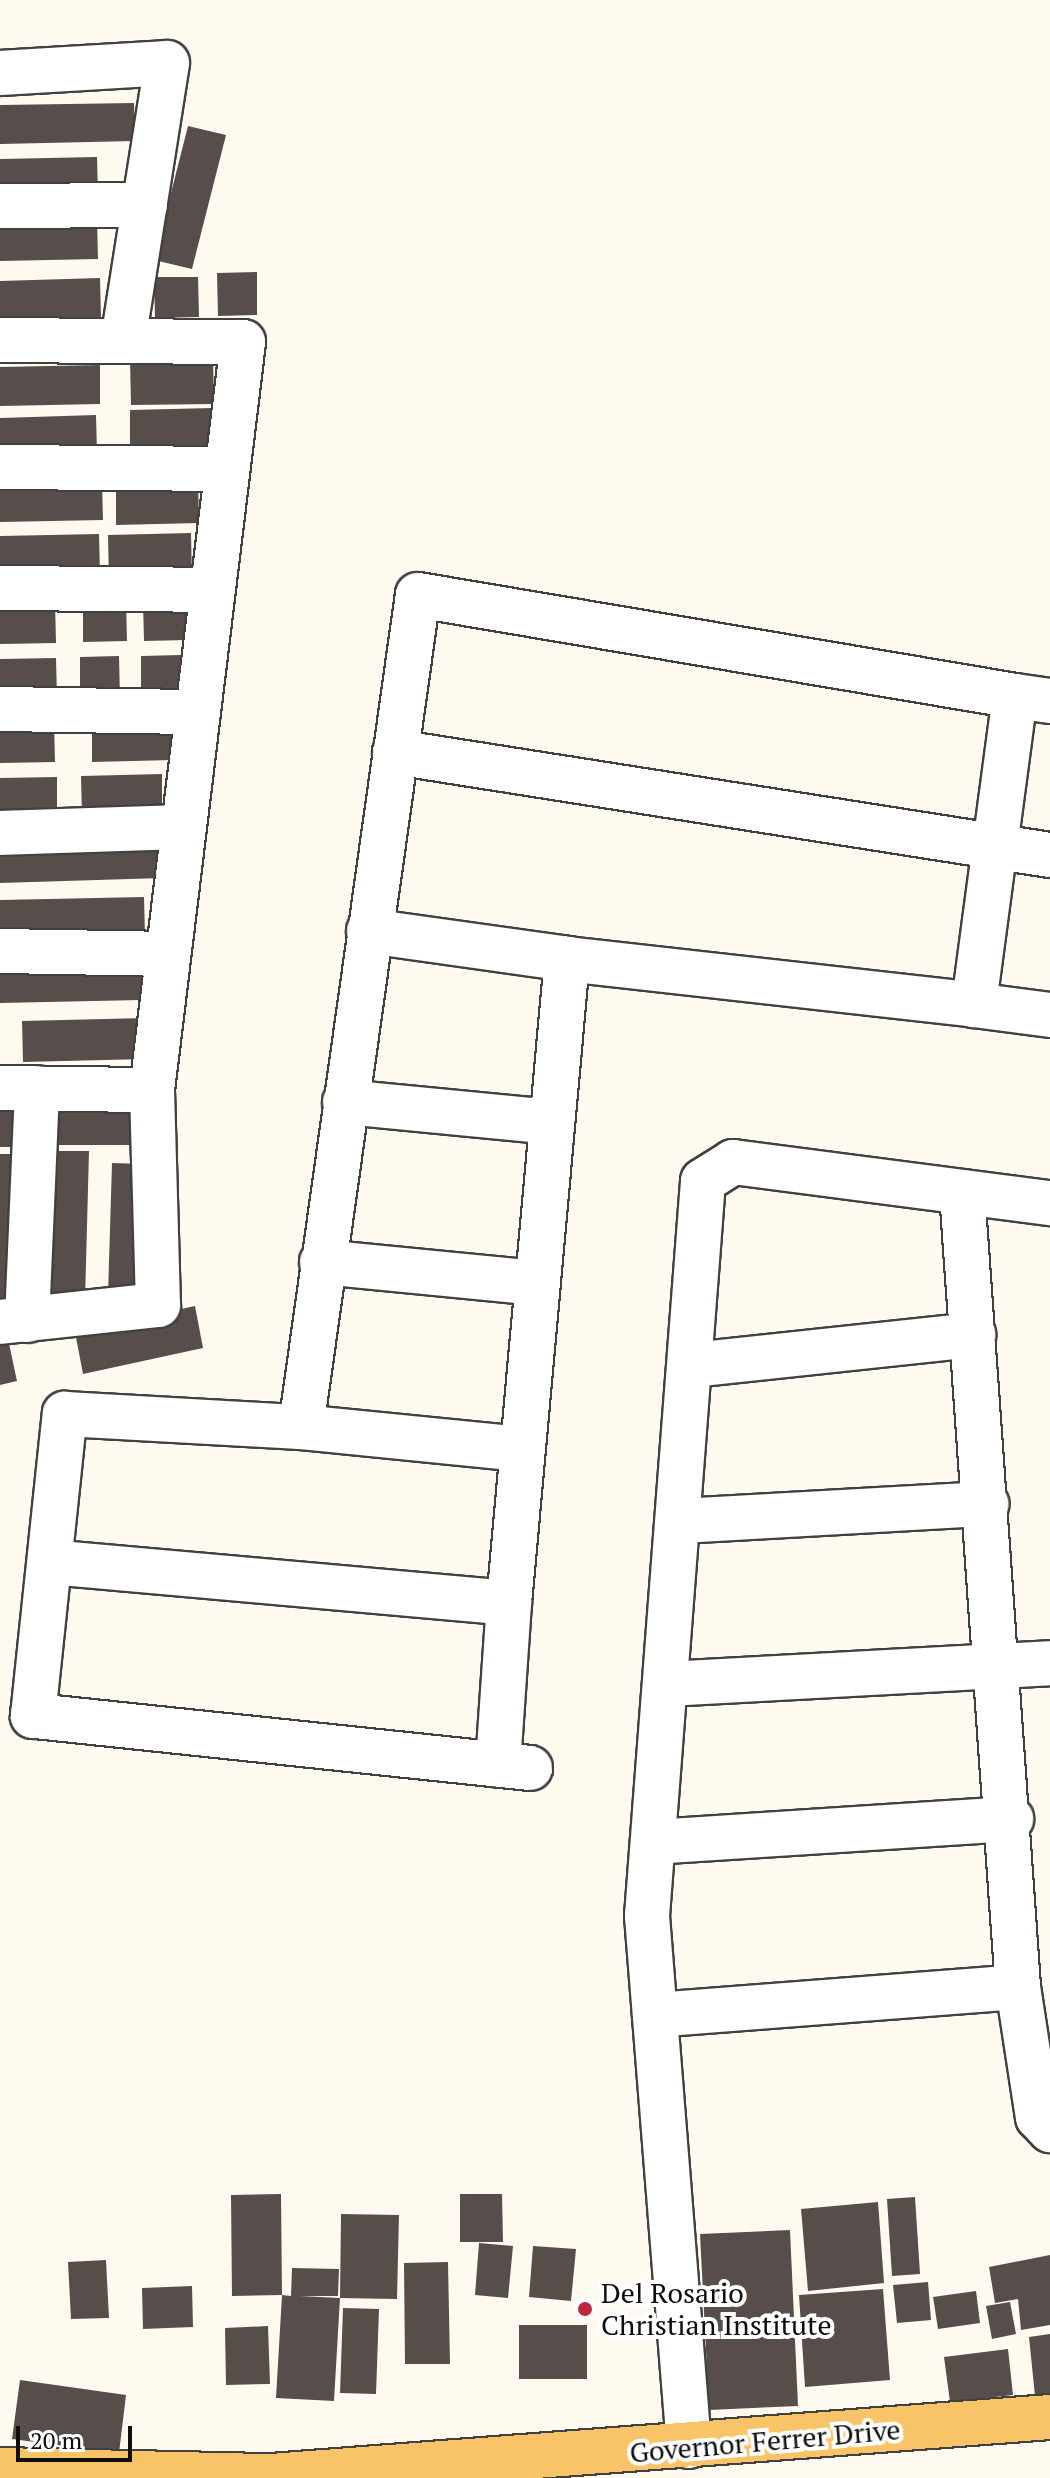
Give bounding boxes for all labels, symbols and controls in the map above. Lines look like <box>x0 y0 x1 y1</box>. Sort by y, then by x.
place label: Del Rosario Christian Institute <box>601 2276 832 2342</box>
marker: Del Rosario Christian Institute <box>576 2300 594 2318</box>
scale bar <box>20 2410 136 2460</box>
street label: Governor Ferrer Drive <box>628 2412 902 2470</box>
text: 20 m <box>30 2424 82 2456</box>

